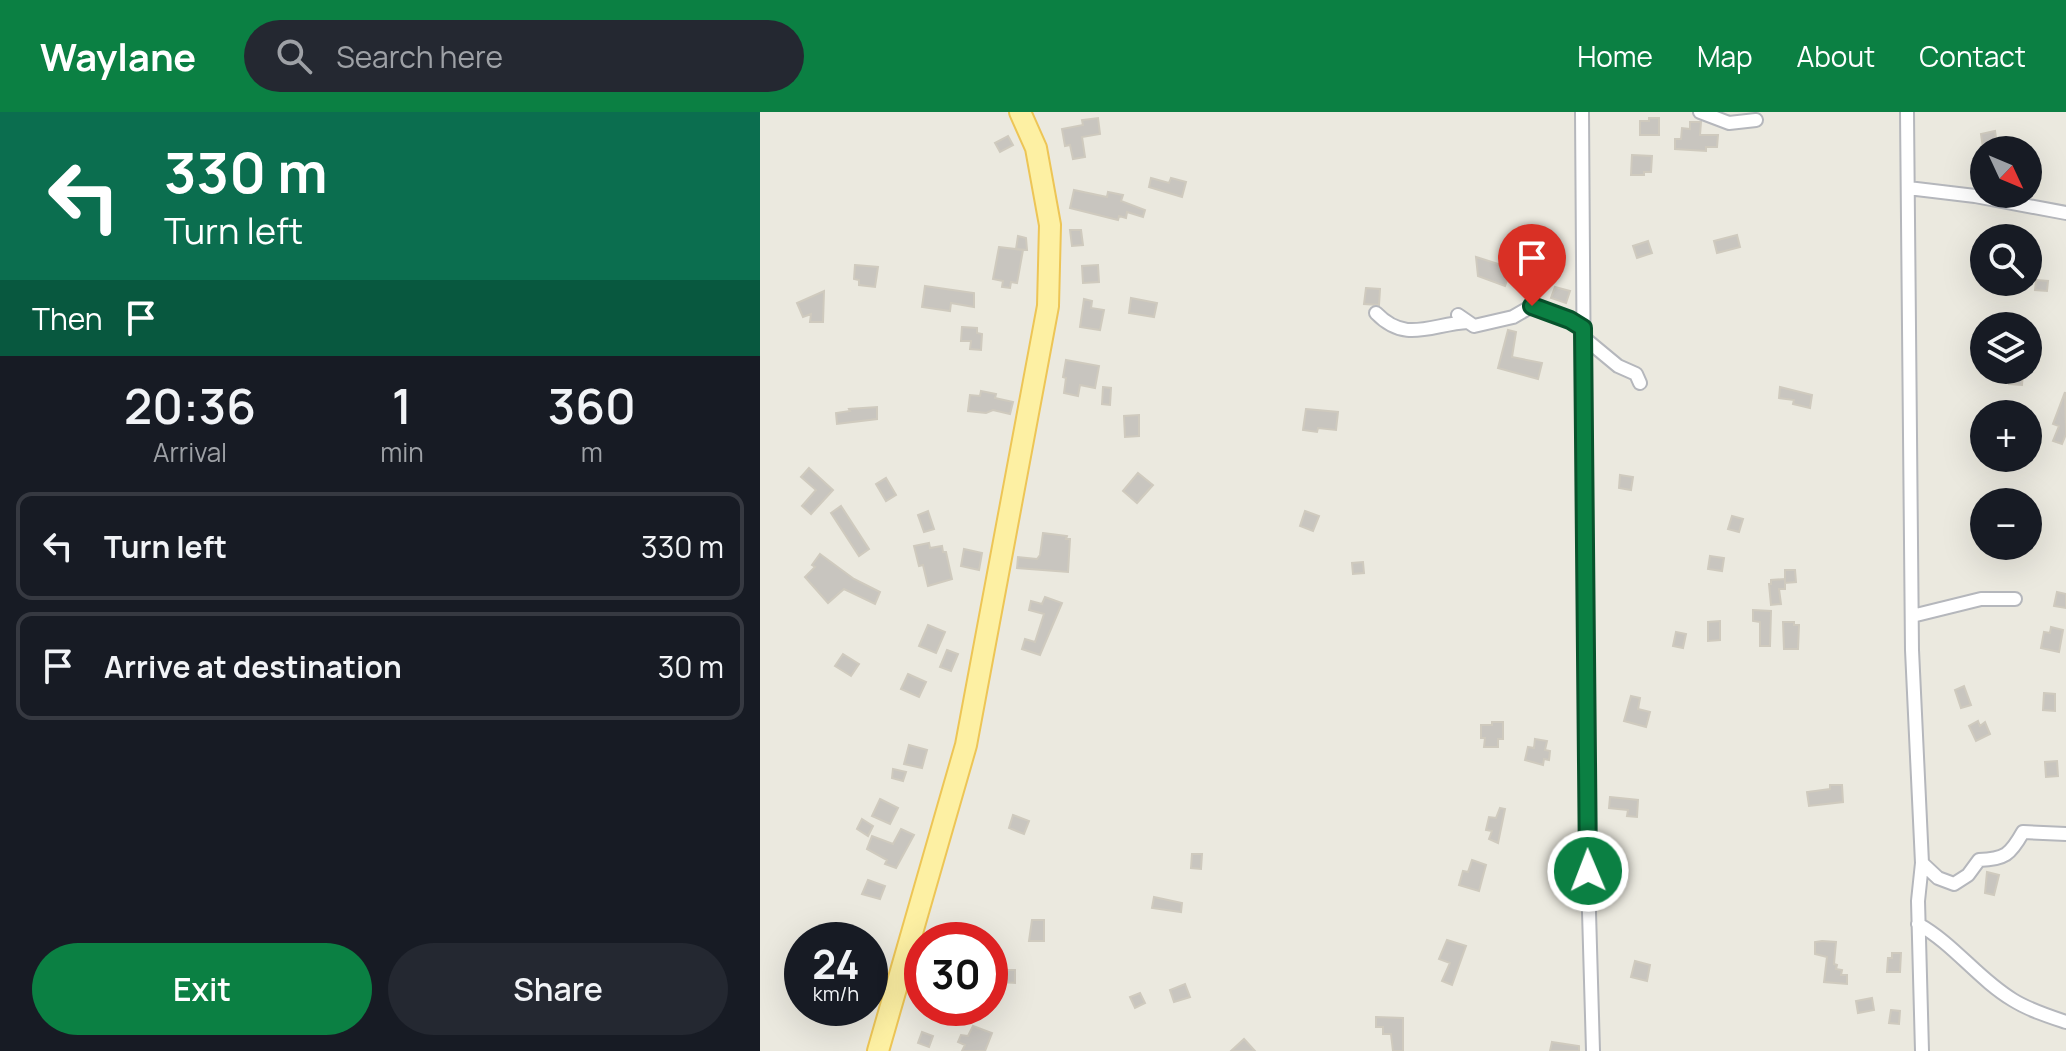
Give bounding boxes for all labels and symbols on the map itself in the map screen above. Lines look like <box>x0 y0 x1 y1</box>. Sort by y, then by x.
north arrow <box>1970 136 2042 208</box>
pin <box>1498 224 1566 306</box>
position arrow <box>1546 829 1630 913</box>
speed limit sign: 30 <box>904 922 1008 1026</box>

